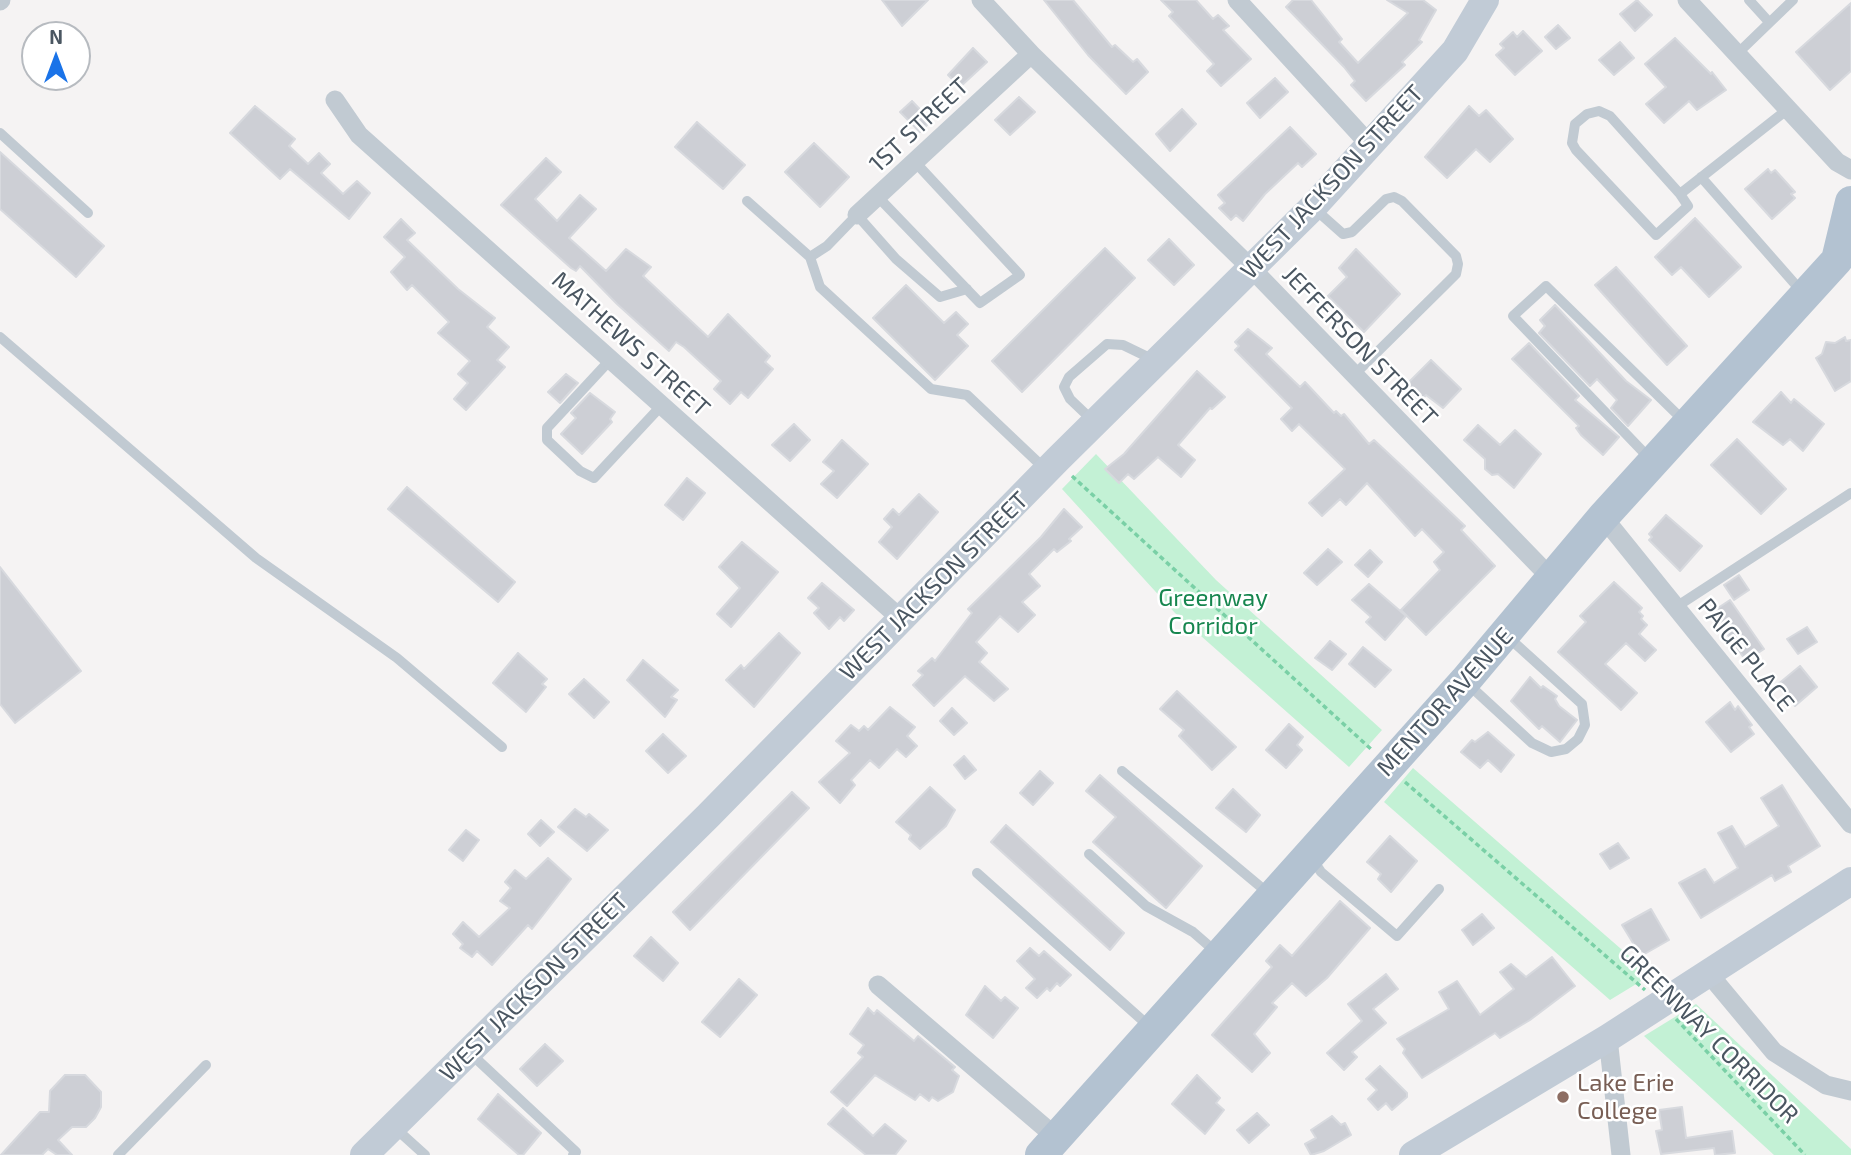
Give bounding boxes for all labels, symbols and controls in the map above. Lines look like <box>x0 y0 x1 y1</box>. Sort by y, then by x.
north arrow <box>21 21 91 91</box>
text: N <box>49 25 63 48</box>
street label: 1ST STREET <box>863 72 975 178</box>
street label: WEST JACKSON STREET <box>1235 79 1429 285</box>
street label: JEFFERSON STREET <box>1277 260 1443 432</box>
street label: MATHEWS STREET <box>546 266 716 422</box>
street label: WEST JACKSON STREET <box>834 486 1034 686</box>
park label: Greenway Corridor <box>1158 584 1268 640</box>
street label: PAIGE PLACE <box>1692 593 1800 717</box>
street label: MENTOR AVENUE <box>1371 622 1519 782</box>
street label: WEST JACKSON STREET <box>434 887 634 1087</box>
street label: GREENWAY CORRIDOR <box>1614 939 1804 1129</box>
place label: Lake Erie College <box>1577 1069 1675 1125</box>
marker: Lake Erie College <box>1555 1089 1571 1105</box>

